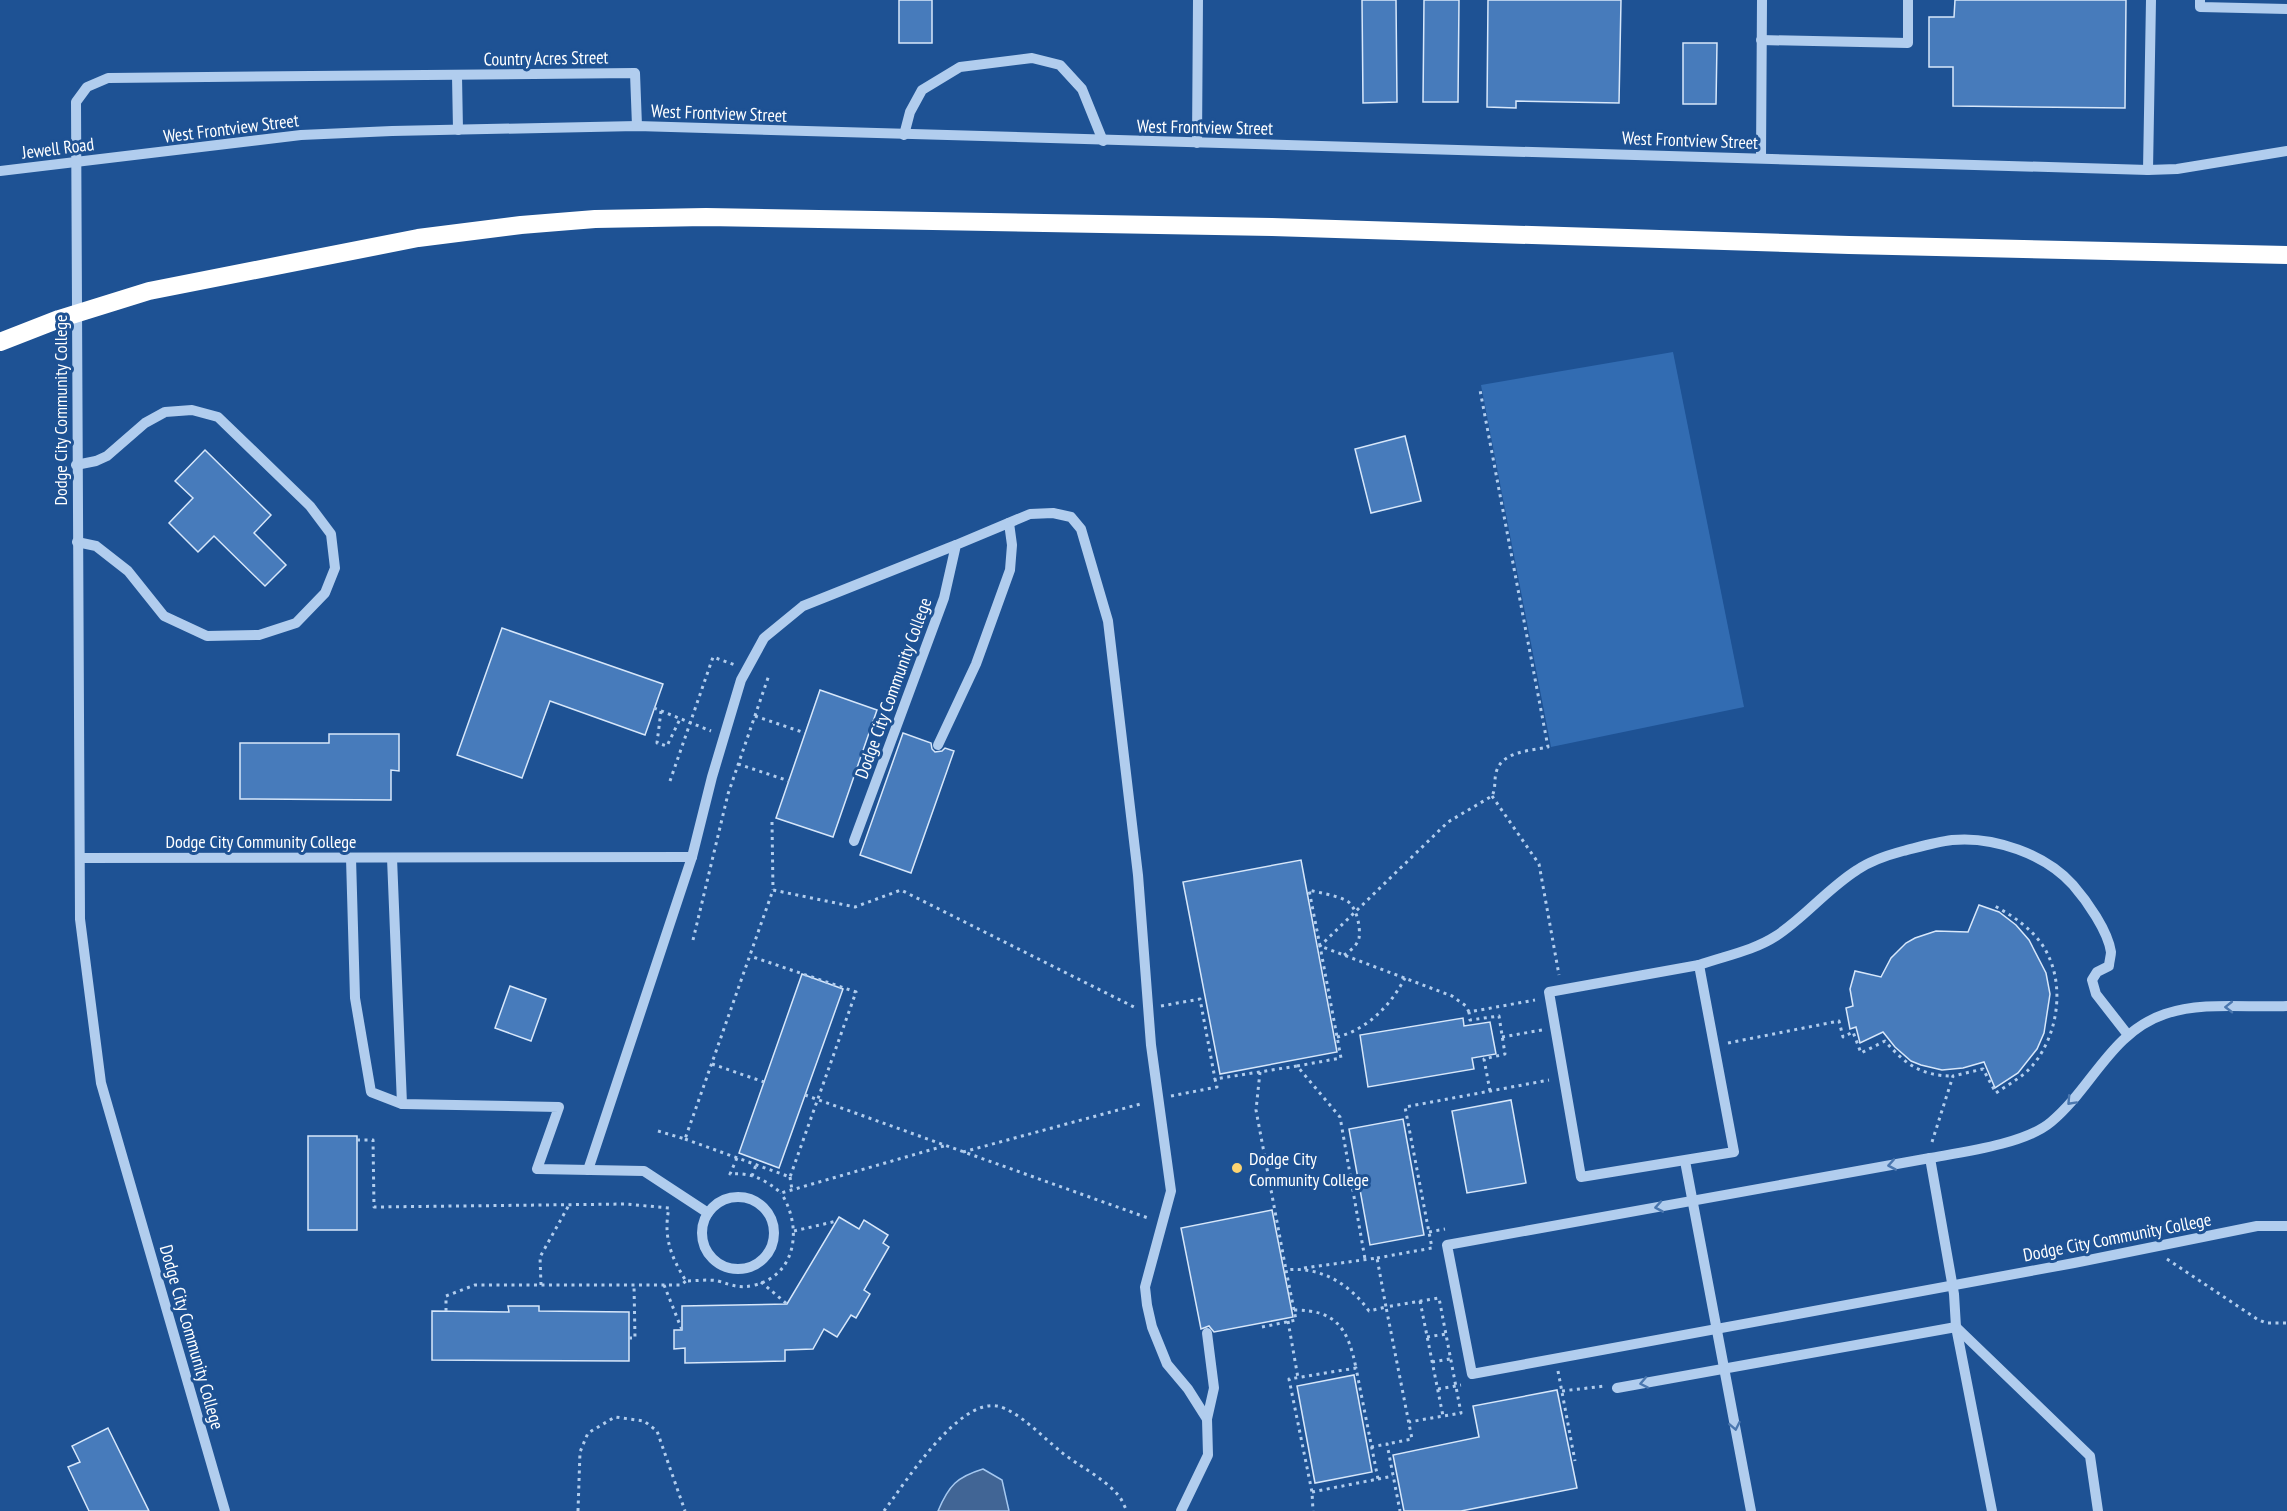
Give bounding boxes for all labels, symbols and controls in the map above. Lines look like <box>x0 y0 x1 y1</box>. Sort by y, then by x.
street label: Country Acres Street <box>483 45 609 71</box>
street label: West Frontview Street <box>651 99 787 127</box>
street label: West Frontview Street <box>162 108 300 148</box>
street label: West Frontview Street <box>1137 114 1273 140</box>
street label: West Frontview Street <box>1622 126 1758 154</box>
street label: Jewell Road <box>20 132 95 164</box>
street label: Dodge City Community College <box>49 315 72 505</box>
street label: Dodge City Community College <box>850 594 936 782</box>
street label: Dodge City Community College <box>166 830 356 853</box>
one-way arrow <box>2224 1001 2233 1013</box>
one-way arrow <box>2067 1094 2078 1105</box>
place label: Dodge City Community College <box>1249 1147 1369 1191</box>
one-way arrow <box>1887 1158 1897 1171</box>
marker: Dodge City Community College <box>1230 1161 1244 1175</box>
one-way arrow <box>1654 1200 1664 1213</box>
street label: Dodge City Community College <box>2021 1207 2213 1267</box>
street label: Dodge City Community College <box>155 1242 229 1432</box>
one-way arrow <box>1639 1376 1649 1389</box>
one-way arrow <box>1728 1420 1741 1430</box>

